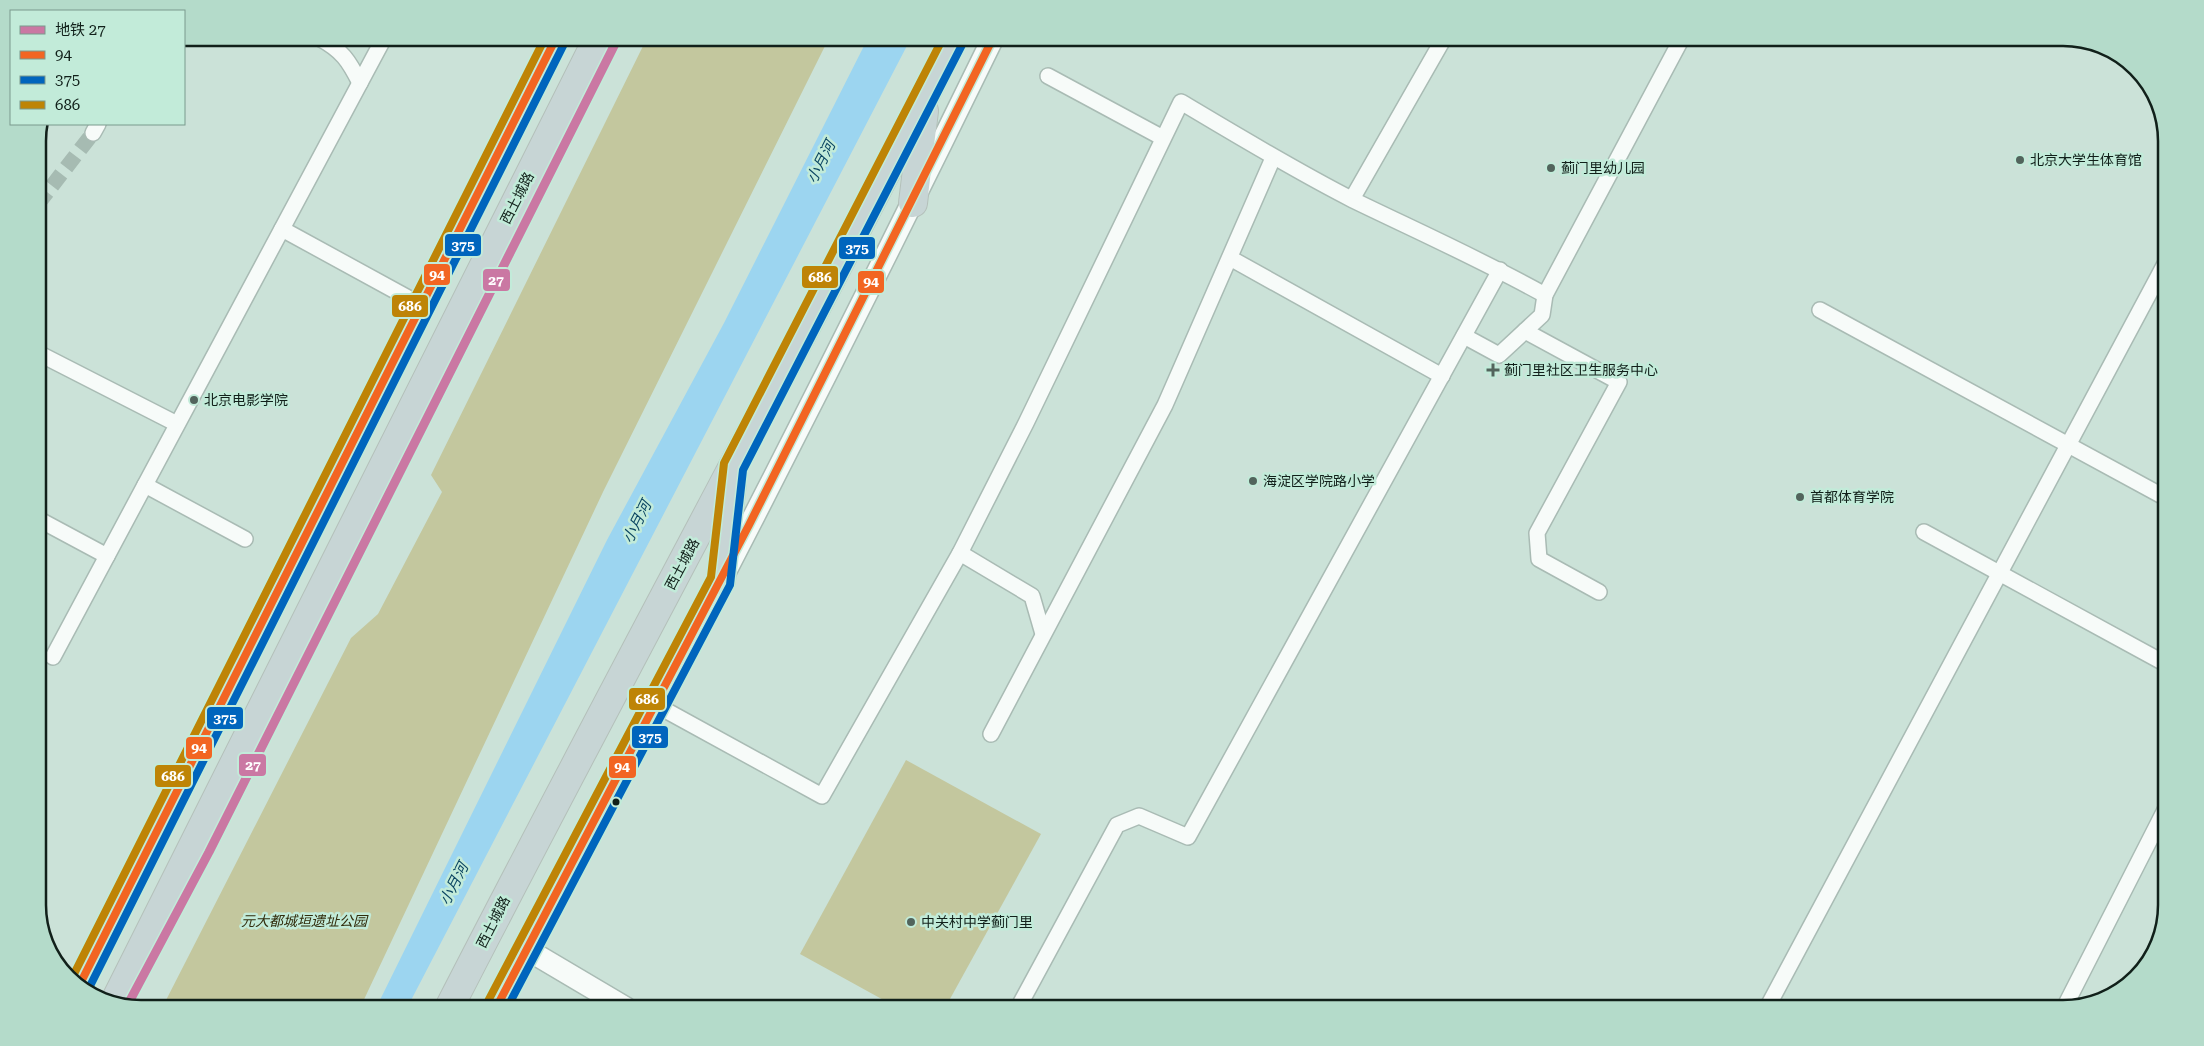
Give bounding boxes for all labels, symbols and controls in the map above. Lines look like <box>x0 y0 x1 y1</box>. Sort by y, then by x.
legend <box>10 10 185 125</box>
text: 地铁 27 <box>55 21 106 39</box>
text: 94 <box>55 46 72 64</box>
text: 375 <box>55 71 80 89</box>
text: 686 <box>55 96 80 114</box>
water label: 小月河 <box>803 135 841 186</box>
place label: 北京大学生体育馆 <box>2030 152 2142 168</box>
marker: 北京大学生体育馆 <box>2014 154 2026 166</box>
place label: 蓟门里幼儿园 <box>1561 160 1645 176</box>
marker: 蓟门里幼儿园 <box>1545 162 1557 174</box>
street label: 西土城路 <box>497 169 537 227</box>
line badge: 375 <box>444 233 482 257</box>
line badge: 375 <box>838 236 876 260</box>
text: 375 <box>451 237 475 253</box>
text: 375 <box>845 240 869 256</box>
line badge: 94 <box>423 263 451 286</box>
line badge: 686 <box>801 265 839 289</box>
text: 94 <box>429 266 445 282</box>
line badge: 27 <box>482 268 511 292</box>
text: 686 <box>808 269 832 285</box>
line badge: 94 <box>857 270 885 294</box>
text: 27 <box>488 272 504 288</box>
text: 94 <box>863 273 879 289</box>
line badge: 686 <box>391 294 429 318</box>
text: 686 <box>398 298 422 314</box>
place label: 蓟门里社区卫生服务中心 <box>1504 362 1658 378</box>
marker: 蓟门里社区卫生服务中心 <box>1486 363 1500 377</box>
place label: 北京电影学院 <box>204 392 288 408</box>
marker: 北京电影学院 <box>188 394 200 406</box>
place label: 海淀区学院路小学 <box>1263 473 1375 489</box>
marker: 海淀区学院路小学 <box>1247 475 1259 487</box>
place label: 首都体育学院 <box>1810 489 1894 505</box>
marker: 首都体育学院 <box>1794 491 1806 503</box>
water label: 小月河 <box>619 495 657 546</box>
street label: 西土城路 <box>662 536 702 592</box>
line badge: 686 <box>628 687 666 711</box>
text: 686 <box>635 691 659 707</box>
line badge: 375 <box>206 706 244 730</box>
text: 375 <box>213 710 237 726</box>
line badge: 375 <box>631 725 669 749</box>
text: 375 <box>638 729 662 745</box>
line badge: 94 <box>185 736 213 760</box>
text: 94 <box>191 739 207 755</box>
line badge: 27 <box>238 753 267 777</box>
line badge: 94 <box>608 755 637 779</box>
text: 27 <box>245 757 261 773</box>
text: 94 <box>614 758 630 774</box>
line badge: 686 <box>154 764 192 788</box>
text: 686 <box>161 768 185 784</box>
unlabelled marker <box>611 797 621 807</box>
water label: 小月河 <box>436 857 474 908</box>
street label: 西土城路 <box>473 893 513 951</box>
park label: 元大都城垣遗址公园 <box>241 913 369 929</box>
place label: 中关村中学蓟门里 <box>921 914 1033 930</box>
marker: 中关村中学蓟门里 <box>905 916 917 928</box>

